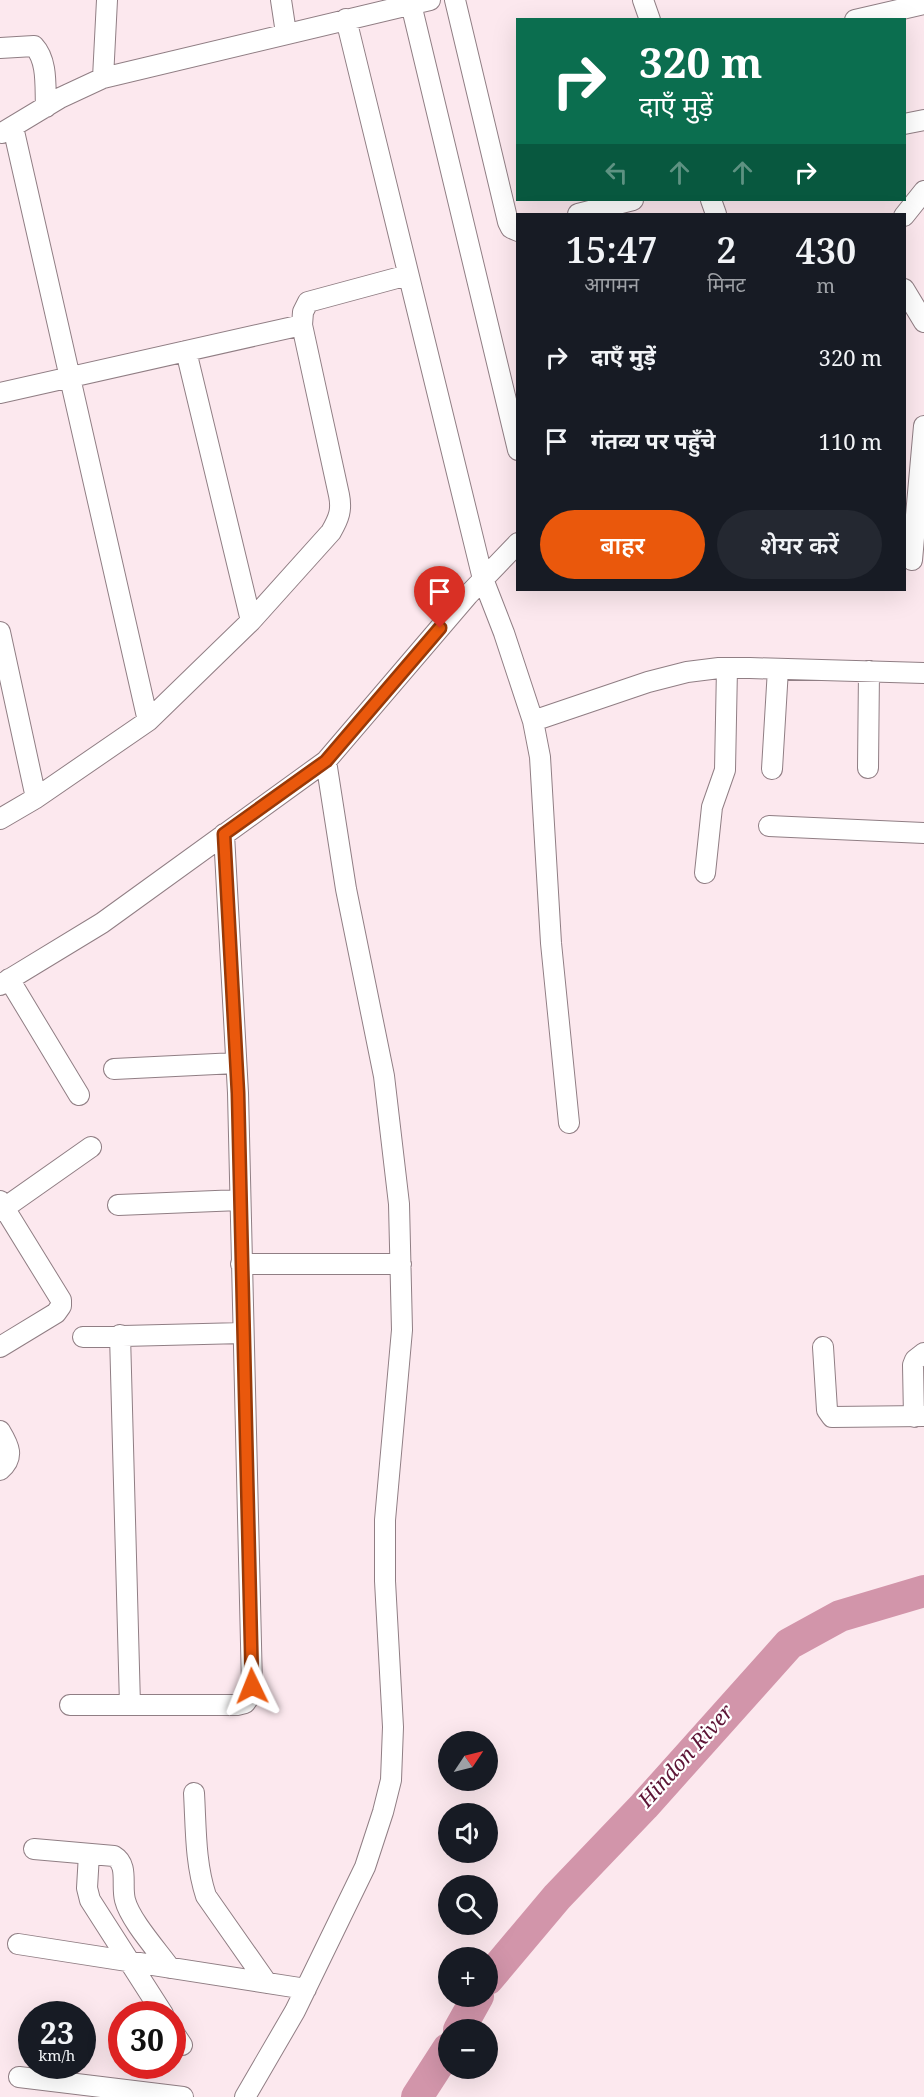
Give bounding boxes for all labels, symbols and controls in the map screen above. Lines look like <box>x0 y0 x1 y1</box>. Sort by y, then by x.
text: 320 m <box>639 33 763 90</box>
icon: right <box>540 42 618 120</box>
text: दाएँ मुड़ें <box>639 87 713 124</box>
icon: left <box>600 156 633 189</box>
icon: ahead <box>663 156 696 189</box>
icon: ahead <box>726 156 759 189</box>
icon: right <box>789 156 822 189</box>
text: 15:47 <box>566 225 658 274</box>
text: 2 <box>716 225 737 274</box>
text: 430 <box>795 226 856 275</box>
text: आगमन <box>584 271 639 298</box>
text: मिनट <box>707 271 746 298</box>
text: m <box>816 272 835 299</box>
icon: right <box>540 341 573 374</box>
text: दाएँ मुड़ें <box>591 341 656 371</box>
text: 320 m <box>819 342 882 372</box>
icon: arrive <box>540 425 573 458</box>
text: गंतव्य पर पहुँचे <box>591 425 716 455</box>
text: 110 m <box>819 426 882 456</box>
button: बाहर <box>540 510 705 579</box>
button: शेयर करें <box>717 510 882 579</box>
pin <box>414 566 465 628</box>
icon: arrive <box>423 575 456 608</box>
position arrow <box>220 1654 284 1718</box>
water label: Hindon River <box>631 1698 739 1814</box>
north arrow <box>438 1731 498 1791</box>
map controls <box>438 1731 498 2079</box>
button: sound <box>438 1803 498 1863</box>
button: search <box>438 1875 498 1935</box>
button: + <box>438 1947 498 2007</box>
speed limit sign: 30 <box>108 2001 186 2079</box>
text: 23 <box>40 2012 74 2053</box>
button: − <box>438 2019 498 2079</box>
text: km/h <box>39 2045 75 2065</box>

